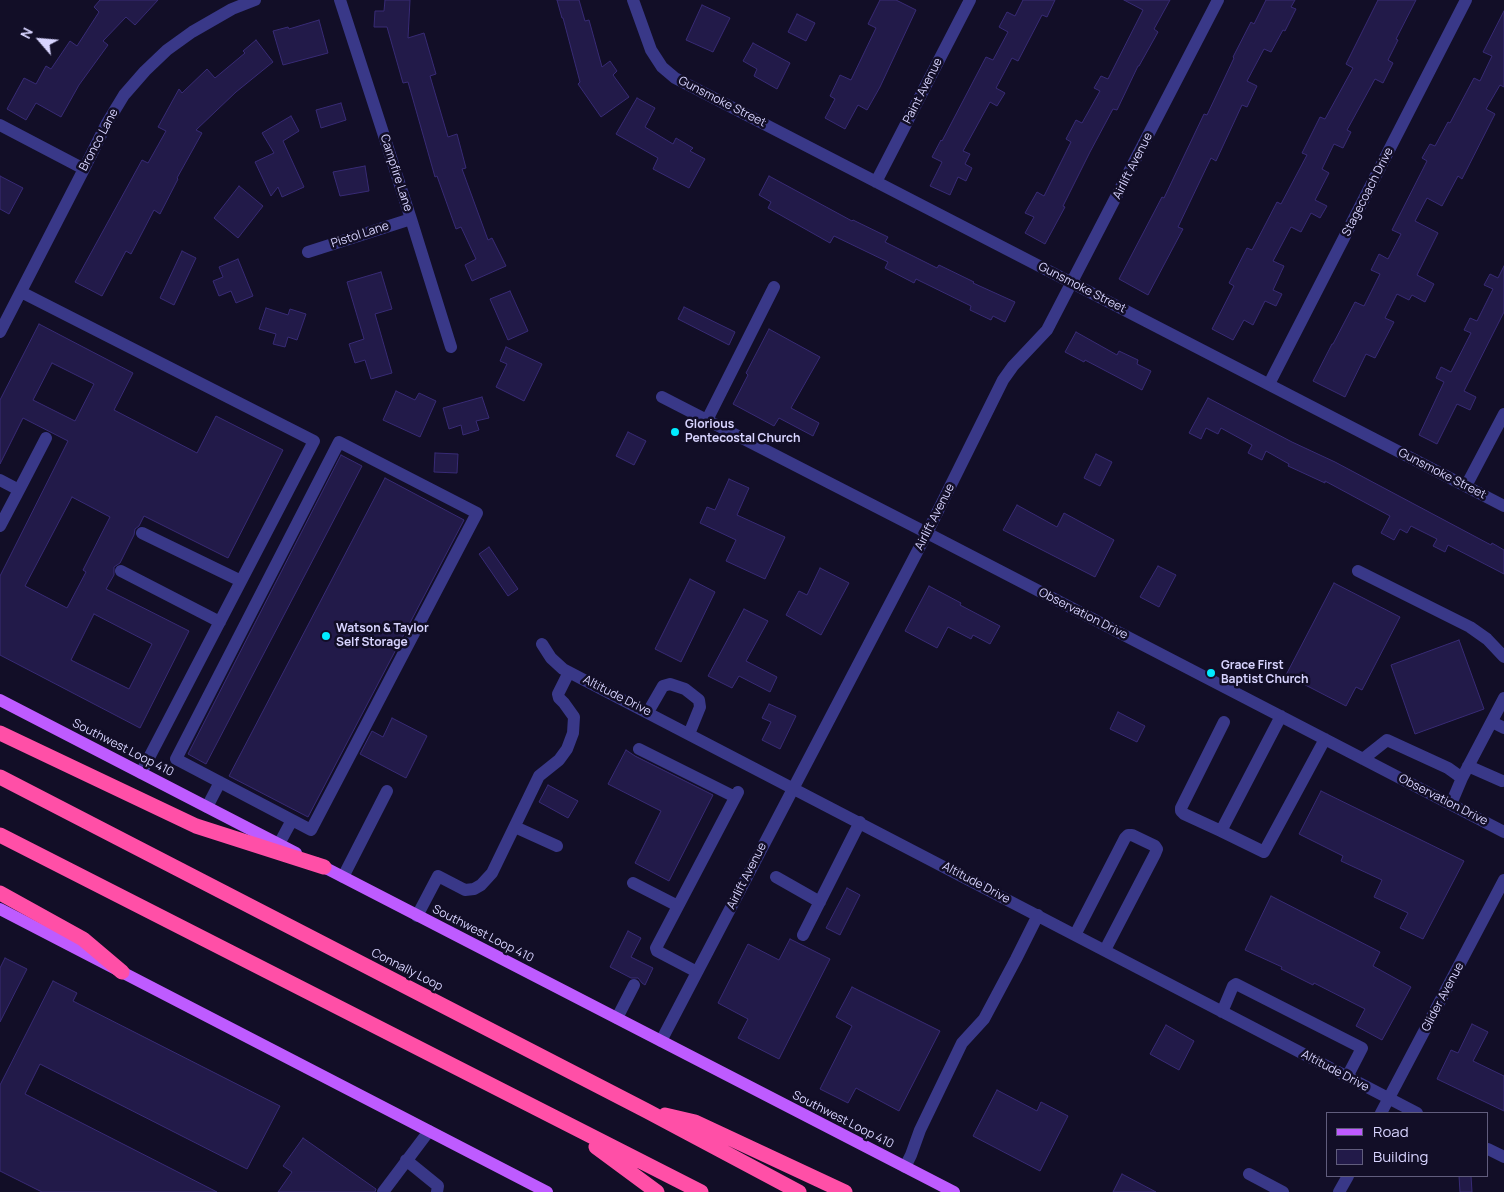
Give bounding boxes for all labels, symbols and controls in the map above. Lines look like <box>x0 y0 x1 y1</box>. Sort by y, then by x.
north arrow <box>15 15 65 65</box>
text: N <box>15 24 37 42</box>
street label: Paint Avenue <box>900 56 946 126</box>
street label: Gunsmoke Street <box>676 74 768 130</box>
street label: Bronco Lane <box>77 106 121 174</box>
street label: Airlift Avenue <box>1110 130 1156 202</box>
street label: Campfire Lane <box>377 133 415 213</box>
street label: Stagecoach Drive <box>1339 145 1397 239</box>
street label: Pistol Lane <box>329 219 391 251</box>
street label: Gunsmoke Street <box>1036 260 1128 316</box>
place label: Glorious Pentecostal Church <box>685 418 801 446</box>
marker: Glorious Pentecostal Church <box>669 426 681 438</box>
street label: Gunsmoke Street <box>1396 446 1488 502</box>
street label: Airlift Avenue <box>912 481 958 553</box>
street label: Observation Drive <box>1036 585 1130 643</box>
place label: Watson & Taylor Self Storage <box>336 622 429 650</box>
marker: Watson & Taylor Self Storage <box>320 630 332 642</box>
place label: Grace First Baptist Church <box>1221 659 1308 687</box>
marker: Grace First Baptist Church <box>1205 667 1217 679</box>
street label: Altitude Drive <box>581 673 653 719</box>
street label: Southwest Loop 410 <box>70 716 176 780</box>
street label: Observation Drive <box>1396 771 1490 829</box>
street label: Airlift Avenue <box>724 840 770 912</box>
street label: Altitude Drive <box>940 859 1012 907</box>
street label: Southwest Loop 410 <box>430 902 536 966</box>
street label: Connally Loop <box>369 946 445 994</box>
street label: Glider Avenue <box>1419 960 1467 1034</box>
street label: Altitude Drive <box>1299 1047 1371 1095</box>
street label: Southwest Loop 410 <box>790 1088 896 1152</box>
legend <box>1326 1112 1489 1177</box>
text: Road <box>1373 1121 1409 1142</box>
text: Building <box>1373 1146 1428 1167</box>

